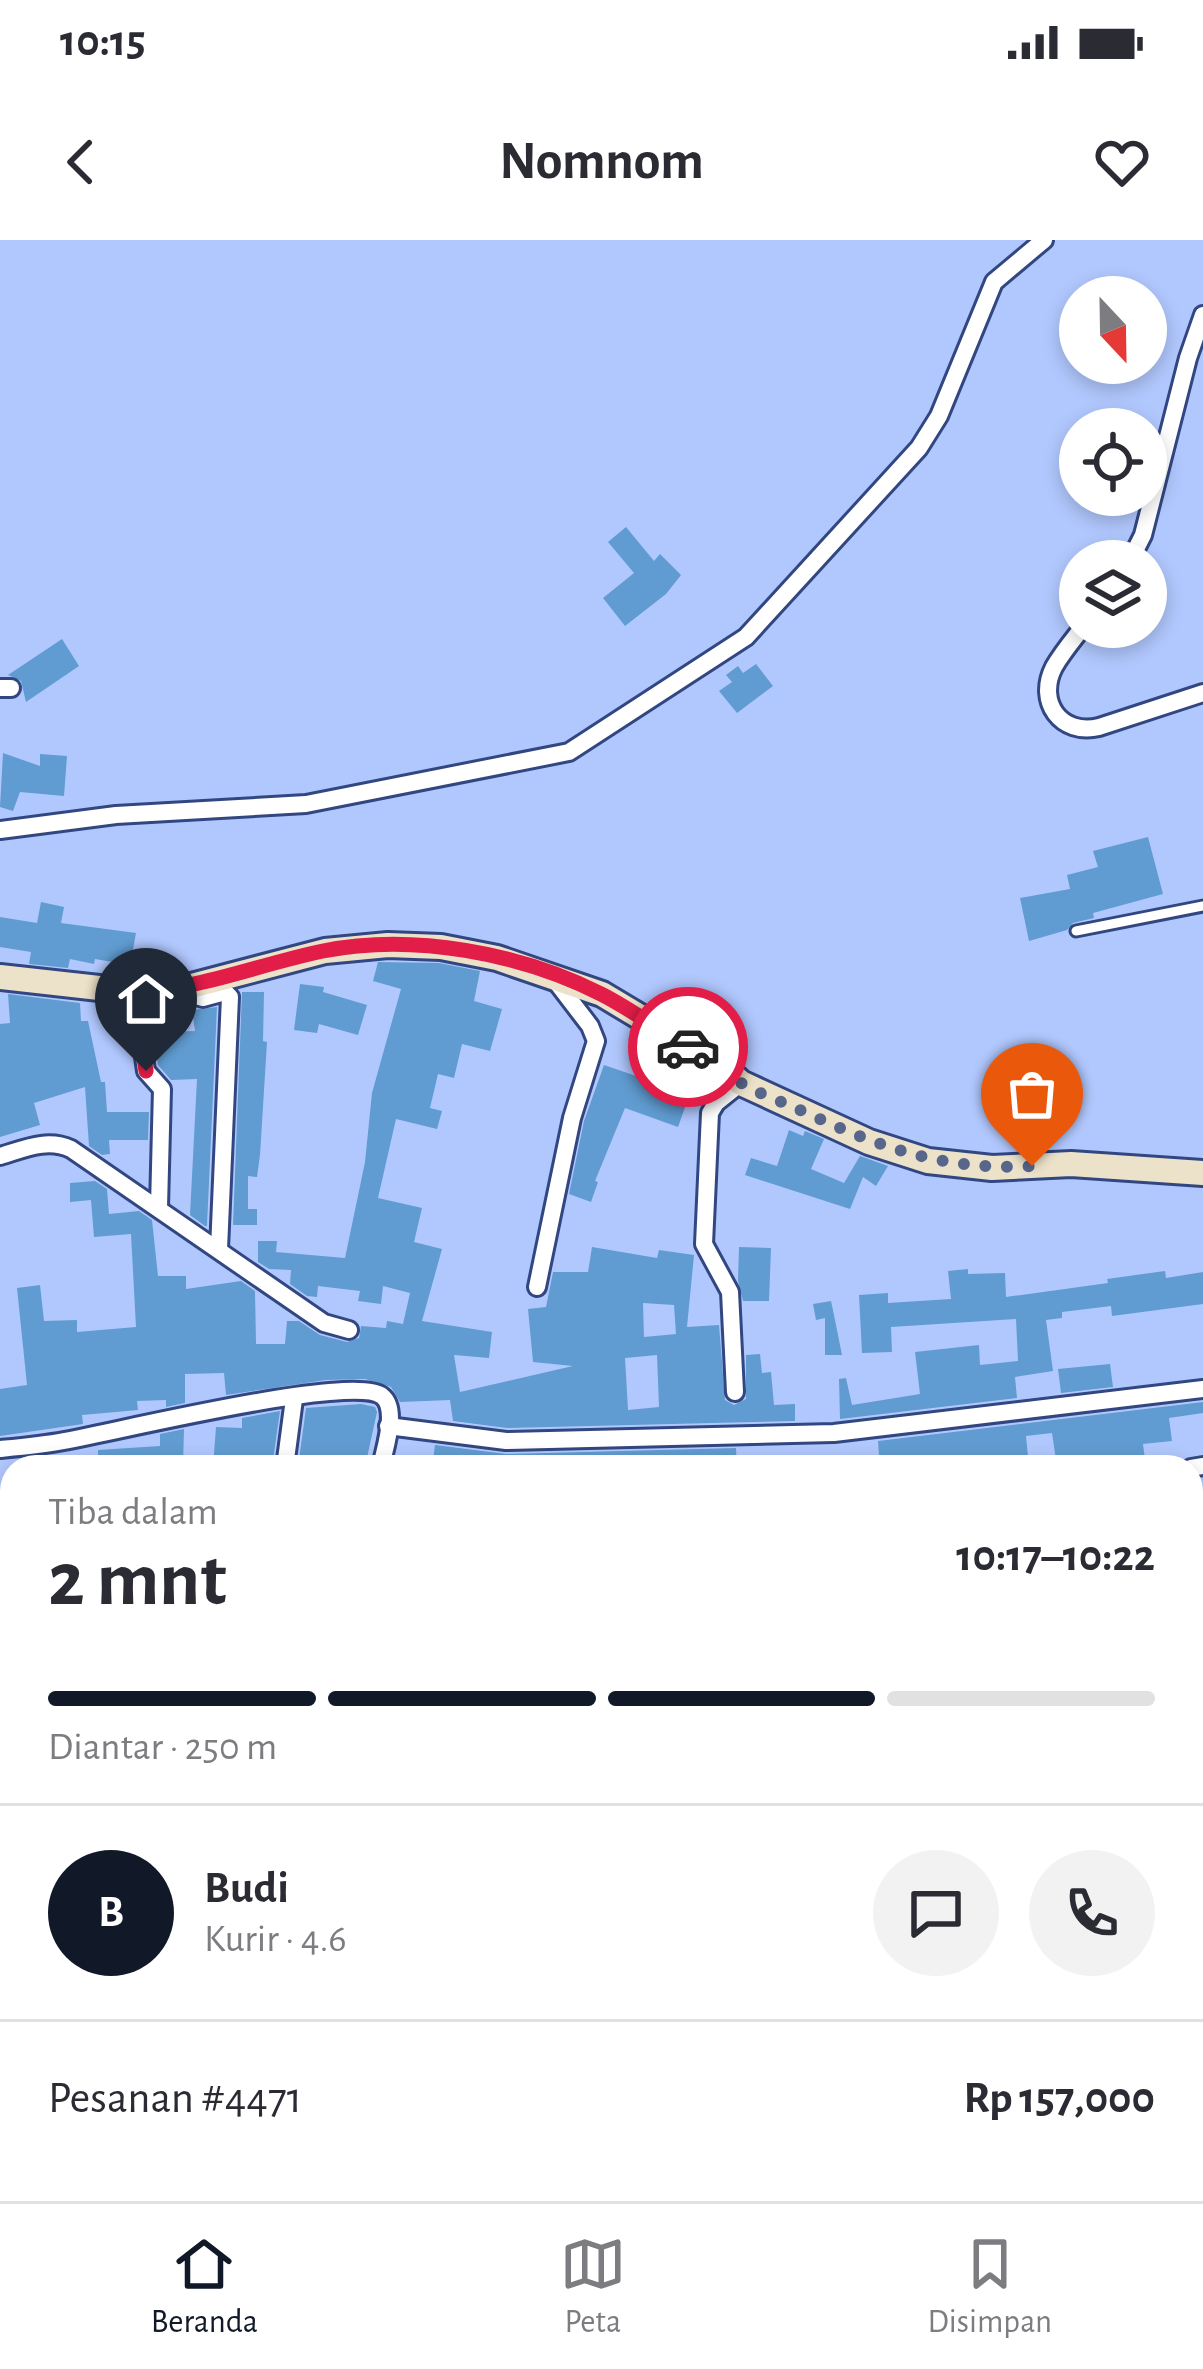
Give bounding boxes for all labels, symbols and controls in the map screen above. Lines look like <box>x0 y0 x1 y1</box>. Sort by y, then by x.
text: 10:15 <box>60 19 146 64</box>
icon: back <box>48 129 114 195</box>
icon: heart <box>1089 129 1155 195</box>
text: Nomnom <box>499 135 704 189</box>
north arrow <box>1059 276 1167 384</box>
map controls <box>1059 276 1167 648</box>
button: locate <box>1059 408 1167 516</box>
button: layers <box>1059 540 1167 648</box>
pin <box>95 948 197 1071</box>
icon: home <box>113 966 179 1032</box>
courier <box>628 987 748 1107</box>
icon: car <box>655 1014 721 1080</box>
pin <box>981 1043 1083 1166</box>
icon: bag <box>999 1061 1065 1127</box>
text: Tiba dalam <box>48 1493 218 1532</box>
text: 10:17–10:22 <box>956 1534 1155 1579</box>
text: 2 mnt <box>48 1542 227 1620</box>
text: Diantar · 250 m <box>48 1728 277 1767</box>
button: chat <box>873 1850 999 1976</box>
button: phone <box>1029 1850 1155 1976</box>
text: Budi <box>204 1866 289 1911</box>
text: B <box>98 1890 124 1935</box>
text: Kurir · 4.6 <box>204 1920 347 1959</box>
text: Pesanan #4471 <box>48 2076 302 2121</box>
text: Rp 157,000 <box>964 2076 1155 2121</box>
tab: Beranda <box>151 2231 258 2343</box>
tab: Peta <box>560 2231 626 2343</box>
tab: Disimpan <box>927 2231 1052 2343</box>

